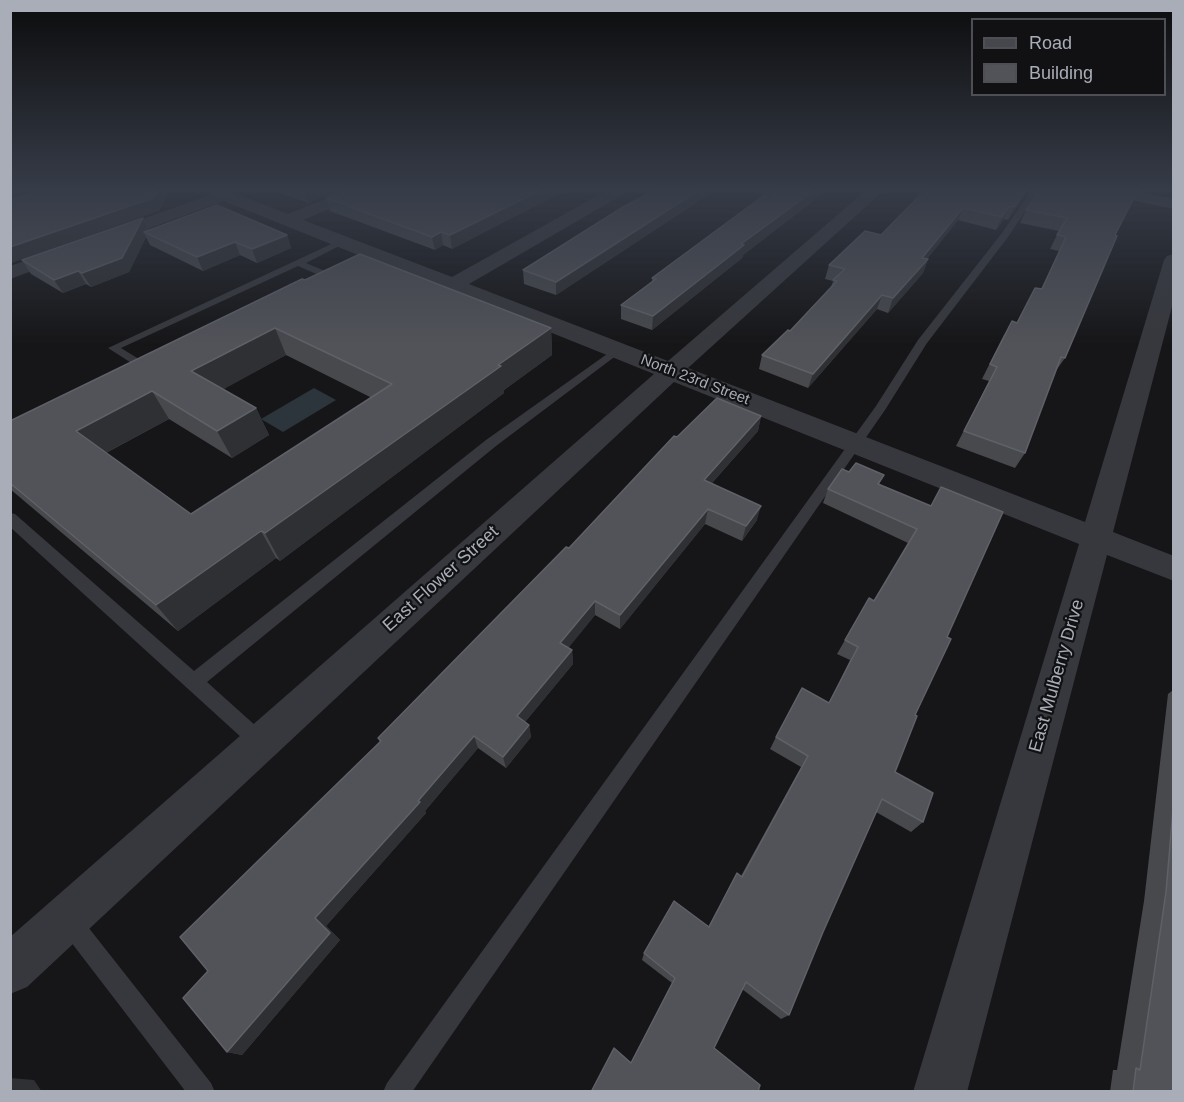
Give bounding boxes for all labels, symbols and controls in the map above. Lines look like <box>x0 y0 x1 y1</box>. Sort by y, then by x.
legend <box>971 18 1166 96</box>
text: Road <box>1029 33 1072 53</box>
text: Building <box>1029 63 1093 83</box>
street label: North 23rd Street <box>638 351 752 409</box>
street label: East Flower Street <box>379 521 503 637</box>
street label: East Mulberry Drive <box>1025 597 1089 755</box>

